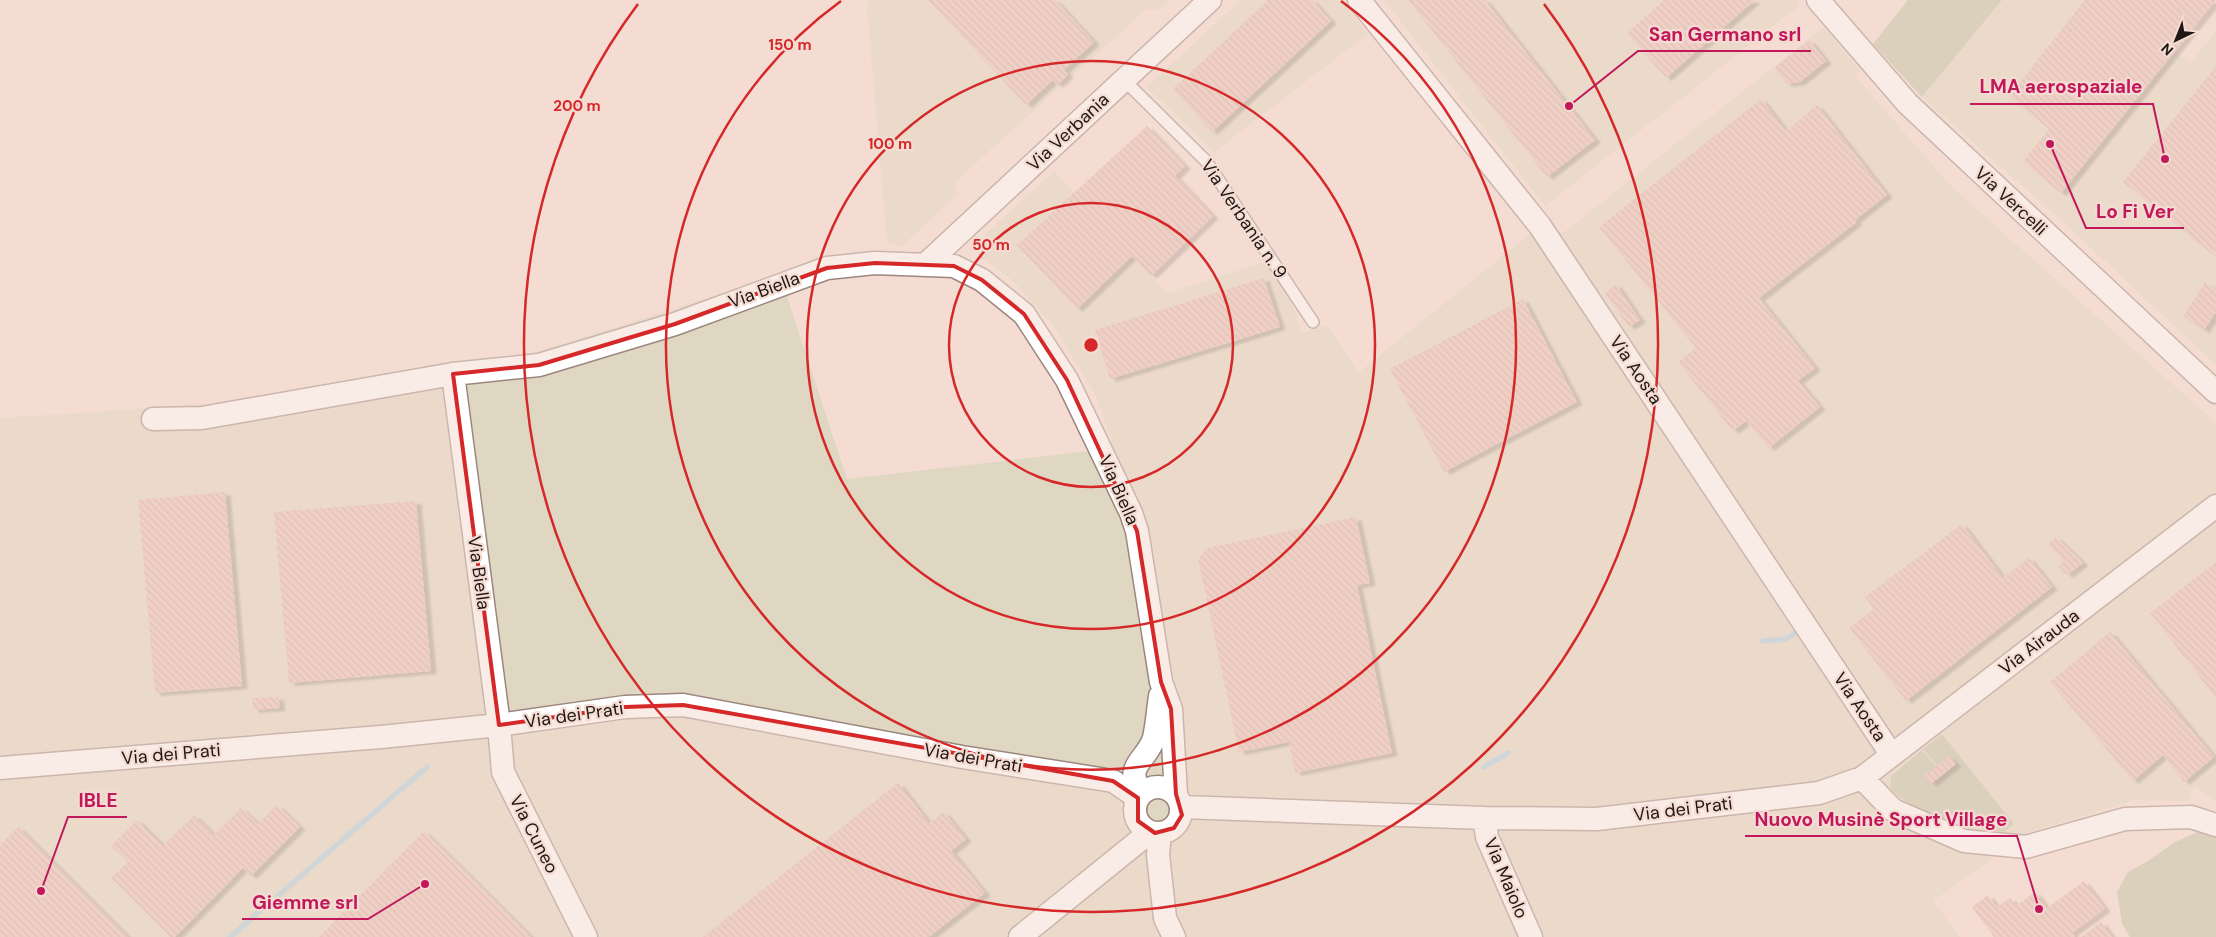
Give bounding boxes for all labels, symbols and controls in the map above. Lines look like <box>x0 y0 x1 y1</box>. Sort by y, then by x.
north arrow <box>2151 15 2201 65</box>
callout: San Germano srl <box>1638 17 1811 51</box>
text: San Germano srl <box>1649 22 1801 47</box>
text: 150 m <box>769 35 812 55</box>
text: N <box>2157 39 2177 60</box>
callout: LMA aerospaziale <box>1970 70 2153 104</box>
text: LMA aerospaziale <box>1979 74 2143 99</box>
street label: Via Verbania <box>1022 88 1114 176</box>
text: 200 m <box>553 96 601 116</box>
text: 100 m <box>868 134 912 154</box>
street label: Via Verbania n. 9 <box>1195 155 1293 283</box>
street label: Via Vercelli <box>1969 161 2053 241</box>
callout: Lo Fi Ver <box>2086 194 2184 228</box>
text: Lo Fi Ver <box>2096 199 2174 224</box>
text: 50 m <box>972 235 1010 255</box>
street label: Via Biella <box>725 266 803 314</box>
street label: Via Aosta <box>1604 331 1668 409</box>
centre of rings <box>1082 336 1100 354</box>
street label: Via Biella <box>1093 451 1145 529</box>
street label: Via Biella <box>462 535 496 611</box>
street label: Via Airauda <box>1994 604 2084 680</box>
street label: Via Aosta <box>1828 668 1892 746</box>
street label: Via dei Prati <box>523 696 625 734</box>
street label: Via dei Prati <box>120 738 222 770</box>
street label: Via dei Prati <box>922 738 1024 778</box>
callout: IBLE <box>68 783 127 817</box>
text: IBLE <box>79 788 117 813</box>
street label: Via Cuneo <box>504 791 564 877</box>
street label: Via dei Prati <box>1632 791 1734 827</box>
callout: Nuovo Musinè Sport Village <box>1745 802 2017 836</box>
text: Nuovo Musinè Sport Village <box>1755 807 2007 832</box>
street label: Via Maiolo <box>1478 834 1534 922</box>
callout: Giemme srl <box>242 885 368 919</box>
text: Giemme srl <box>252 890 358 915</box>

